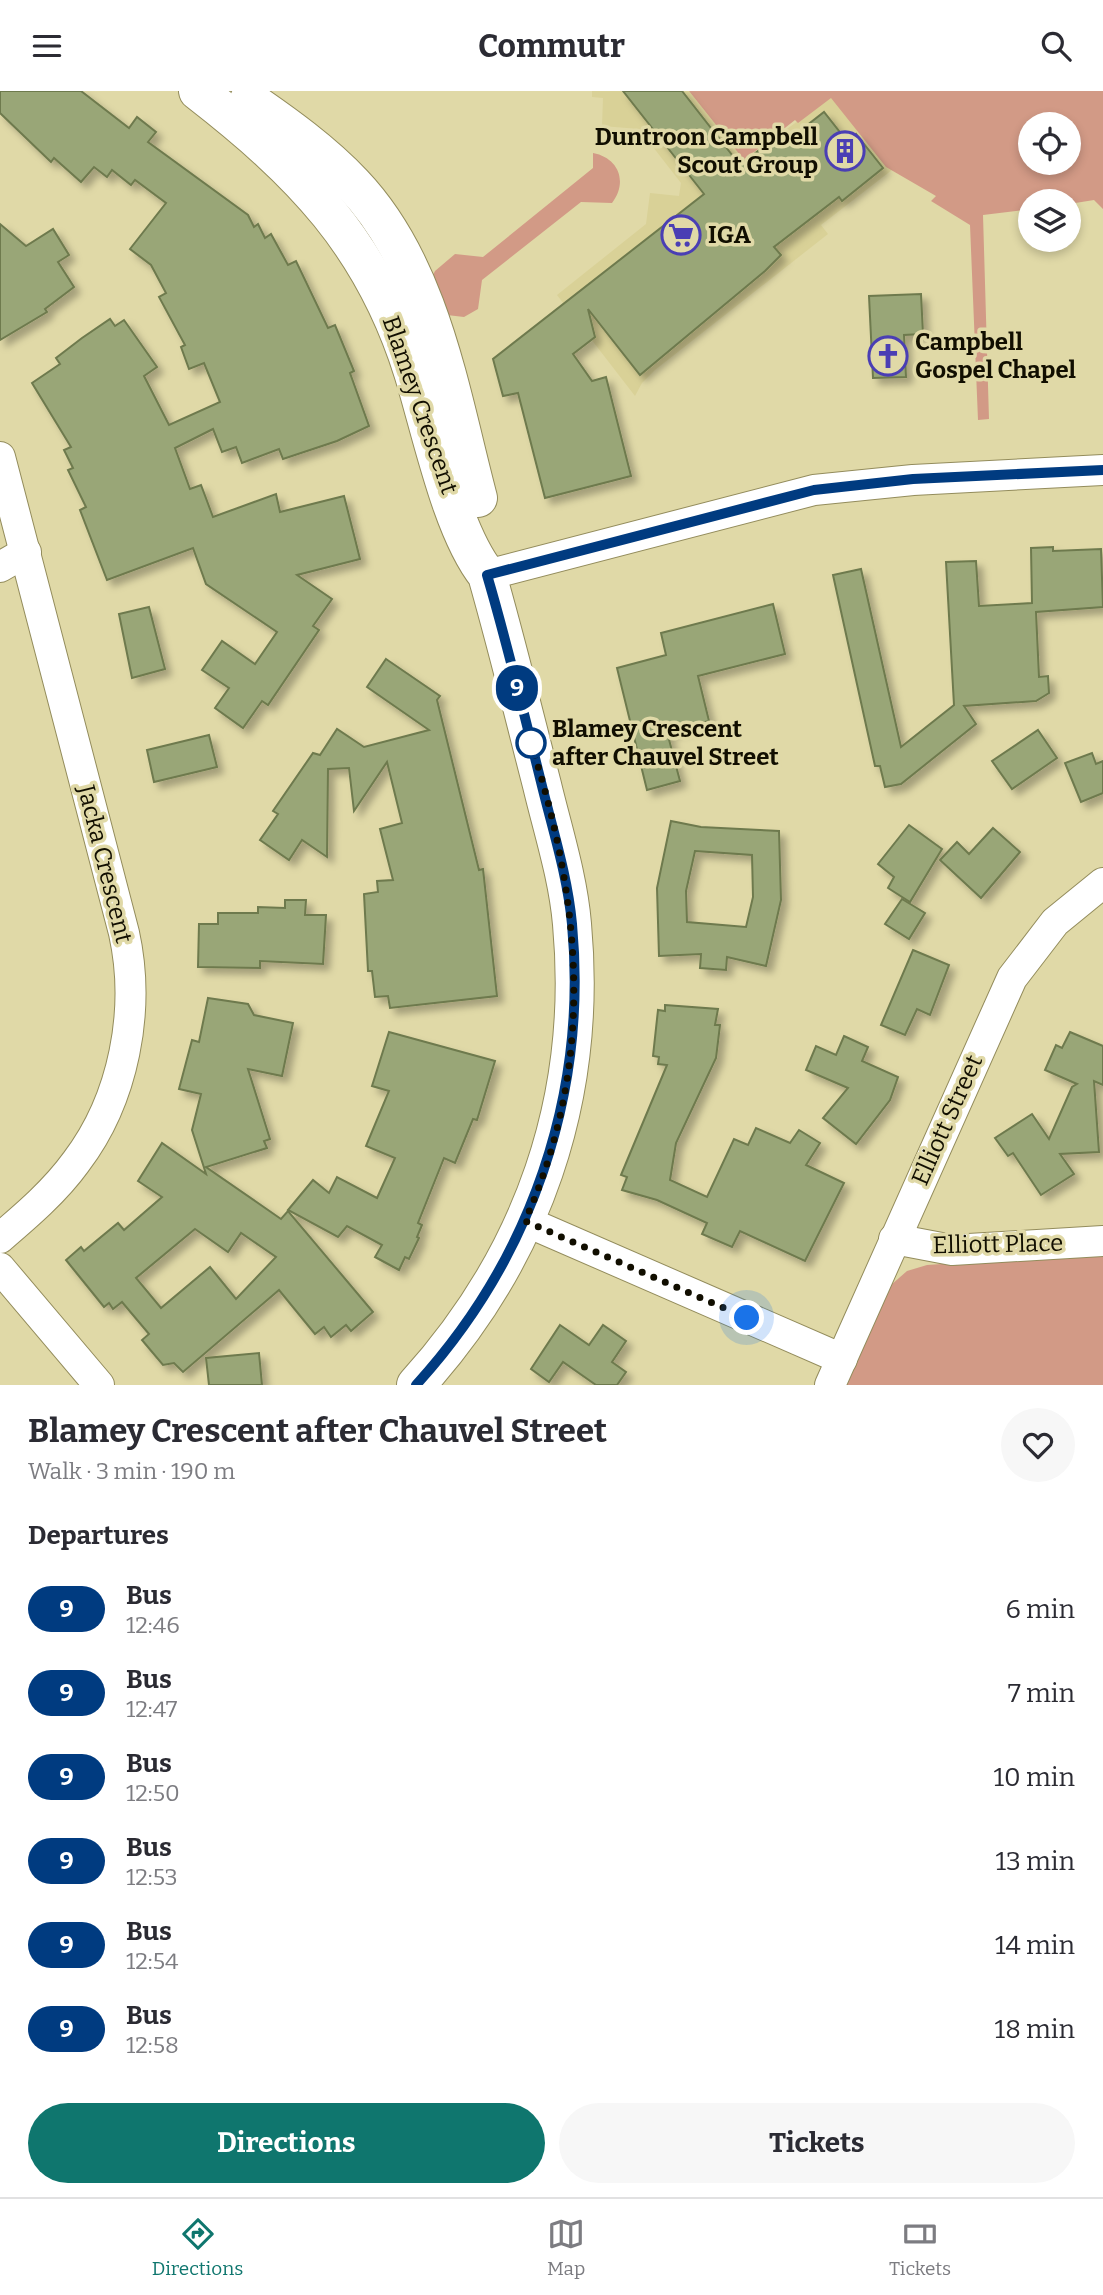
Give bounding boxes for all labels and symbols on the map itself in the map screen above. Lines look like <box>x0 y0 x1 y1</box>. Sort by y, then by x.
place label: Duntroon Campbell Scout Group <box>595 123 819 179</box>
building icon: Duntroon Campbell Scout Group <box>824 130 866 172</box>
supermarket icon: IGA <box>660 214 702 256</box>
place label: IGA <box>708 221 752 249</box>
street label: Blamey Crescent <box>376 312 464 498</box>
place label: Campbell Gospel Chapel <box>915 328 1077 384</box>
church icon: Campbell Gospel Chapel <box>867 335 909 377</box>
line badge: 9 <box>494 665 540 711</box>
place label: Blamey Crescent after Chauvel Street <box>552 715 779 771</box>
marker: Blamey Crescent after Chauvel Street <box>516 728 546 758</box>
street label: Jacka Crescent <box>72 781 138 946</box>
street label: Elliott Street <box>906 1050 988 1189</box>
street label: Elliott Place <box>932 1229 1064 1259</box>
your location <box>729 1300 764 1335</box>

